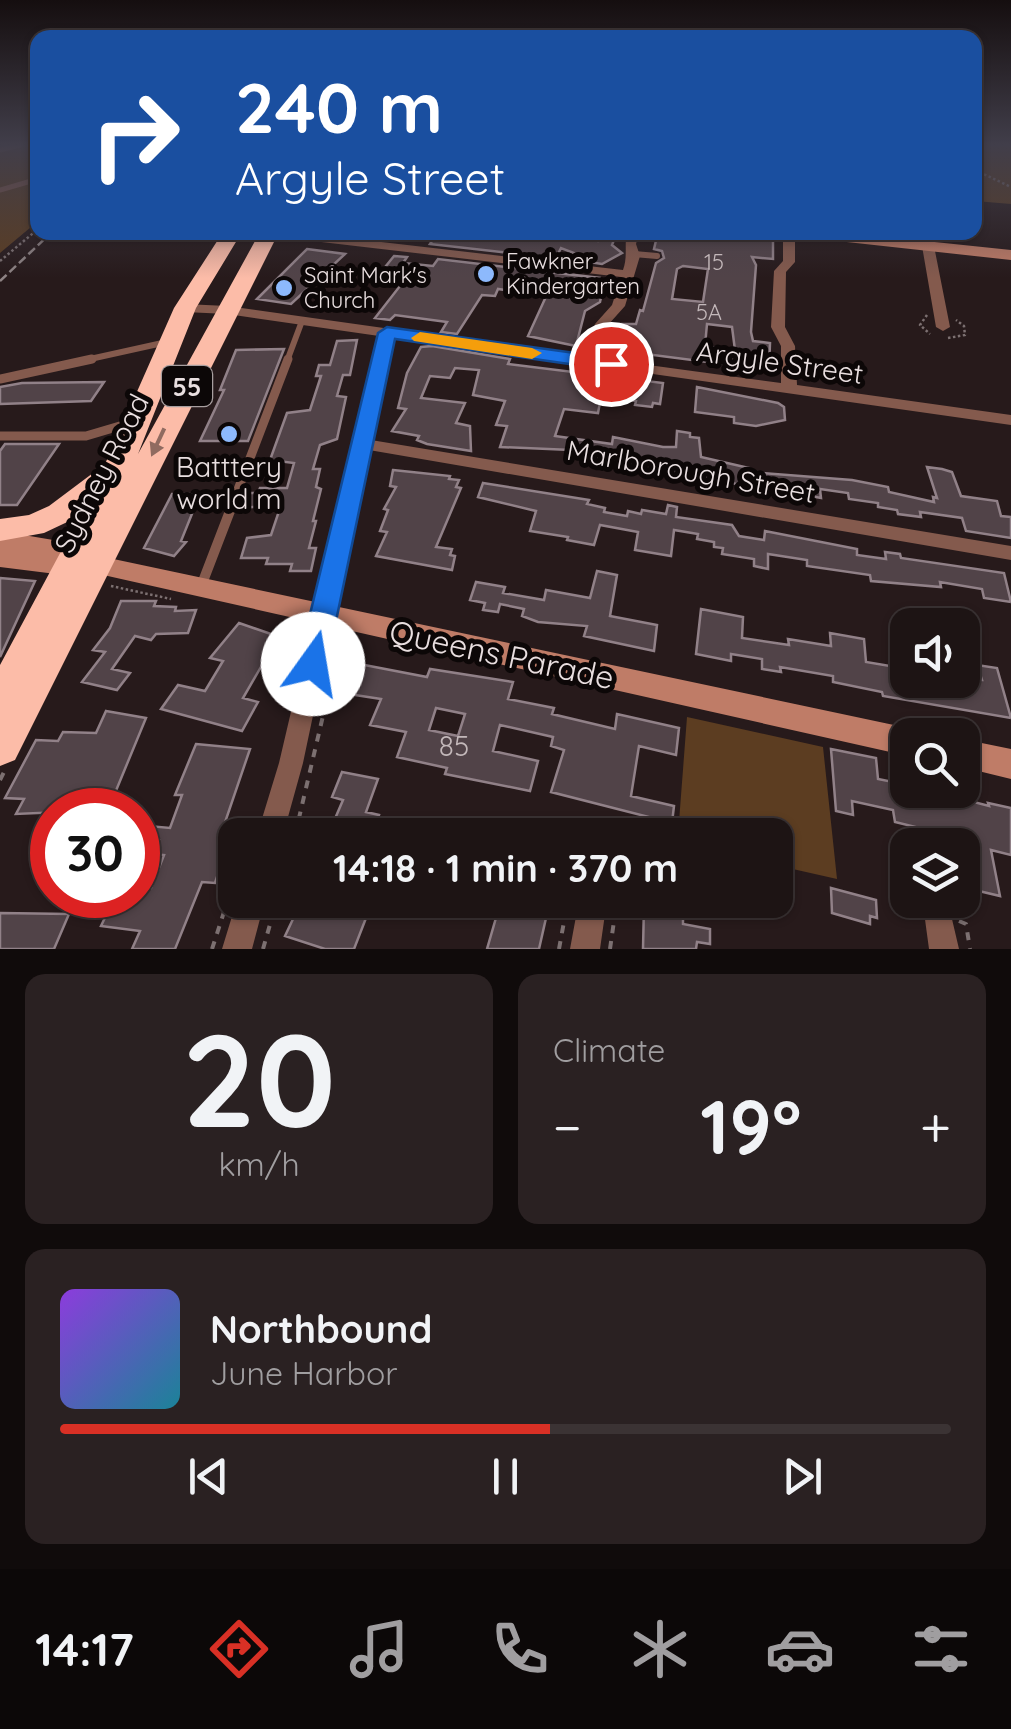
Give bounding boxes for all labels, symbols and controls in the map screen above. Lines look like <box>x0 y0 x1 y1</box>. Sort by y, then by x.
text: 240 m <box>235 63 443 151</box>
icon: right <box>70 70 200 200</box>
text: Argyle Street <box>235 150 505 206</box>
place label: Fawkner Kindergarten <box>506 247 640 300</box>
house number: 15 <box>704 248 724 276</box>
place label: Saint Mark's Church <box>304 261 427 314</box>
marker: Fawkner Kindergarten <box>475 263 497 285</box>
marker: Saint Mark's Church <box>273 277 295 299</box>
house number: 5A <box>696 298 722 326</box>
pin <box>569 322 654 407</box>
street label: Argyle Street <box>694 333 866 391</box>
icon: arrive <box>584 337 639 392</box>
road number: 55 <box>162 366 212 406</box>
street label: Sydney Road <box>46 388 156 558</box>
marker: Batttery world m <box>218 423 240 445</box>
one-way arrow <box>150 428 167 457</box>
street label: Marlborough Street <box>564 432 818 510</box>
place label: Batttery world m <box>176 449 282 516</box>
map controls <box>890 608 980 918</box>
button: sound <box>890 608 980 698</box>
street label: Queens Parade <box>386 611 618 697</box>
position arrow <box>261 612 365 716</box>
button: search <box>890 718 980 808</box>
house number: 85 <box>439 728 469 763</box>
speed limit sign: 30 <box>30 788 160 918</box>
button: layers <box>890 828 980 918</box>
text: 14:18 · 1 min · 370 m <box>333 844 678 892</box>
text: 20 <box>182 997 336 1160</box>
text: Climate <box>553 1030 665 1070</box>
text: 19° <box>700 1079 801 1173</box>
text: − <box>553 1092 582 1161</box>
text: + <box>920 1092 951 1161</box>
text: km/h <box>218 1144 300 1184</box>
text: Northbound <box>210 1305 432 1353</box>
text: June Harbor <box>210 1353 398 1393</box>
icon: previous <box>181 1449 236 1504</box>
icon: pause <box>478 1449 533 1504</box>
icon: next <box>775 1449 830 1504</box>
icon: directions <box>204 1614 274 1684</box>
icon: music <box>344 1614 414 1684</box>
icon: phone <box>485 1614 555 1684</box>
icon: climate <box>625 1614 695 1684</box>
icon: car <box>765 1614 835 1684</box>
icon: filters <box>906 1614 976 1684</box>
text: 14:17 <box>35 1621 134 1677</box>

